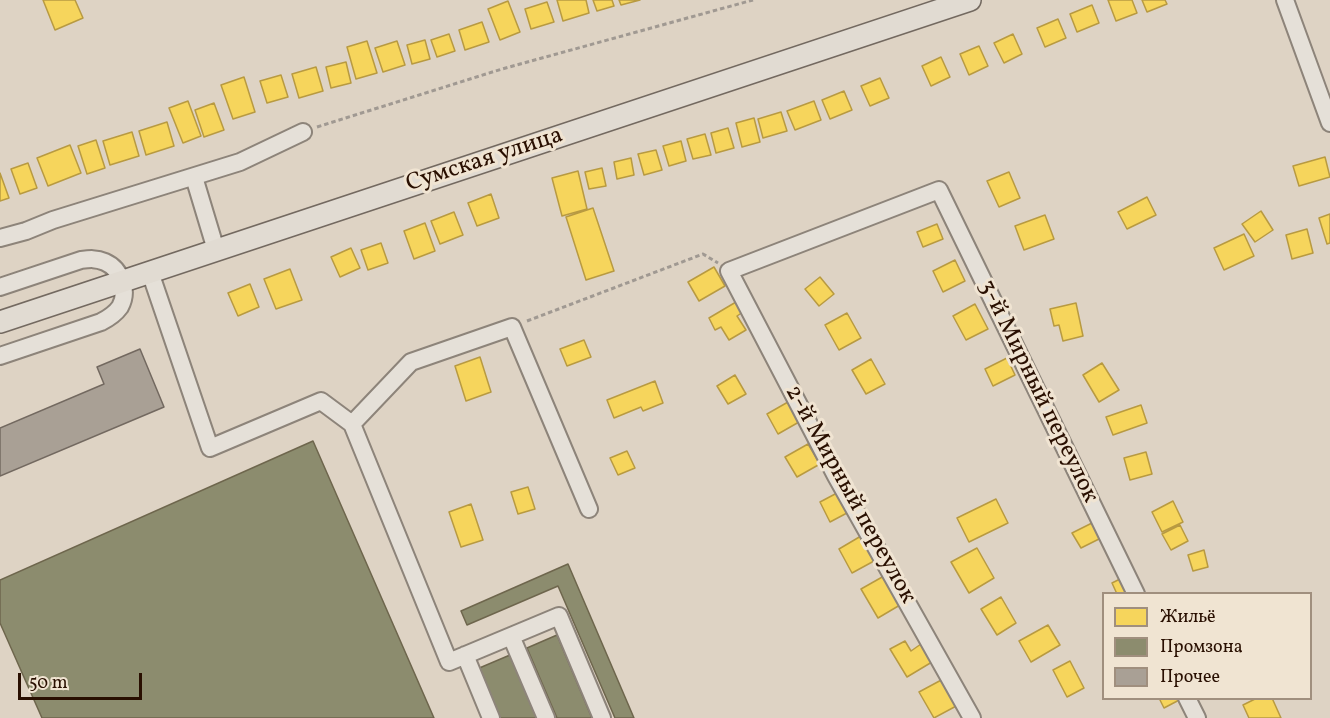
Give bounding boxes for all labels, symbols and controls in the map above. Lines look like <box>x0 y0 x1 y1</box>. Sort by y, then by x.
street label: Сумская улица <box>403 122 567 200</box>
street label: 3-й Мирный переулок <box>970 276 1104 508</box>
street label: 2-й Мирный переулок <box>777 381 921 609</box>
legend <box>1102 592 1312 700</box>
text: Жильё <box>1160 605 1216 630</box>
text: Промзона <box>1160 635 1243 660</box>
scale bar <box>21 661 146 699</box>
text: Прочее <box>1160 665 1220 690</box>
text: 50 m <box>29 671 68 696</box>

